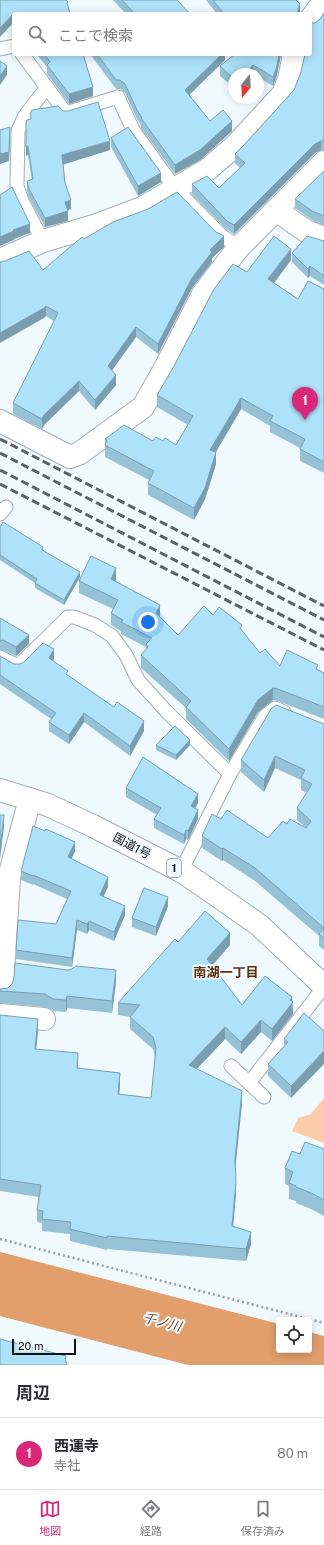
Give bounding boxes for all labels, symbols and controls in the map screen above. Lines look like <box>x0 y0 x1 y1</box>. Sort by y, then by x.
search box <box>12 12 312 56</box>
icon: search <box>26 23 48 45</box>
text: ここで検索 <box>58 27 133 44</box>
north arrow <box>228 68 264 104</box>
pin: 1 <box>292 387 318 420</box>
your location <box>138 612 158 632</box>
street label: 国道1号 <box>111 830 153 862</box>
road number: 1 <box>167 859 181 877</box>
district label: 南湖一丁目 <box>193 965 259 980</box>
water label: 千ノ川 <box>141 1310 185 1334</box>
map controls <box>276 1317 312 1353</box>
button: locate <box>276 1317 312 1353</box>
scale bar <box>12 1337 76 1356</box>
text: 20 m <box>18 1340 43 1352</box>
text: 周辺 <box>16 1383 50 1403</box>
text: 西運寺 <box>54 1437 99 1454</box>
text: 1 <box>26 1446 32 1461</box>
text: 80 m <box>277 1446 308 1461</box>
text: 寺社 <box>54 1458 80 1473</box>
tab: 地図 <box>39 1498 61 1538</box>
tab: 経路 <box>140 1498 162 1538</box>
tab: 保存済み <box>241 1498 285 1538</box>

